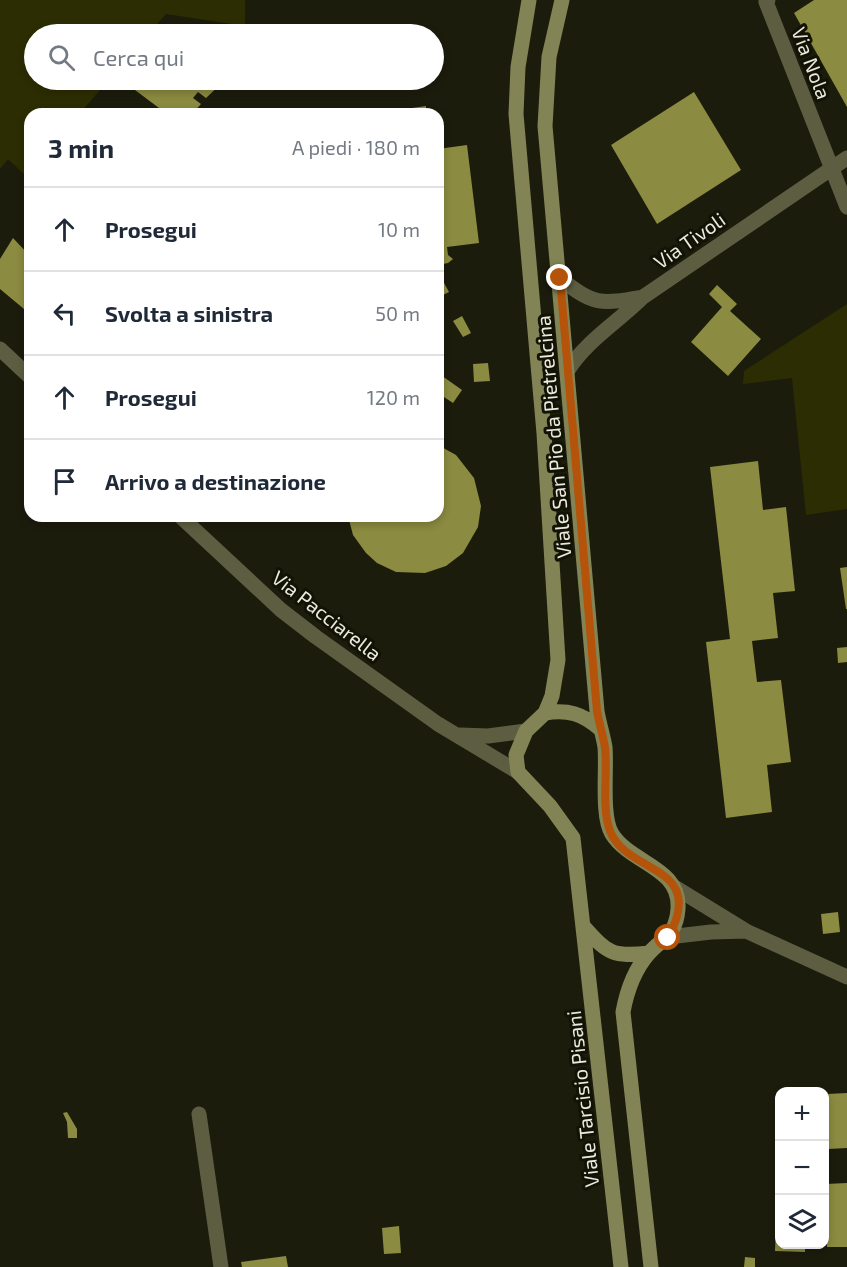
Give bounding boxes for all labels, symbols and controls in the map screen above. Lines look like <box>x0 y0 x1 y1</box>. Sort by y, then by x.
search box <box>24 24 444 90</box>
street label: Via Nola <box>787 24 837 102</box>
icon: search <box>45 41 78 74</box>
text: Cerca qui <box>93 44 184 70</box>
text: 3 min <box>48 132 114 163</box>
text: A piedi · 180 m <box>292 135 420 159</box>
street label: Via Tivoli <box>649 207 729 273</box>
icon: ahead <box>48 213 81 246</box>
text: Prosegui <box>105 216 197 242</box>
text: 10 m <box>378 217 420 241</box>
route end <box>546 264 572 290</box>
icon: left <box>48 297 81 330</box>
text: Svolta a sinistra <box>105 300 273 326</box>
text: 50 m <box>375 301 420 325</box>
street label: Viale San Pio da Pietrelcina <box>530 314 576 560</box>
icon: ahead <box>48 381 81 414</box>
text: Prosegui <box>105 384 197 410</box>
text: 120 m <box>367 385 420 409</box>
icon: arrive <box>48 465 81 498</box>
text: Arrivo a destinazione <box>105 468 326 494</box>
street label: Via Pacciarella <box>268 565 386 665</box>
route start <box>654 924 680 950</box>
street label: Viale Tarcisio Pisani <box>561 1010 603 1188</box>
map controls <box>775 1087 829 1249</box>
button: + <box>775 1087 829 1141</box>
button: − <box>775 1141 829 1195</box>
button: layers <box>775 1195 829 1249</box>

